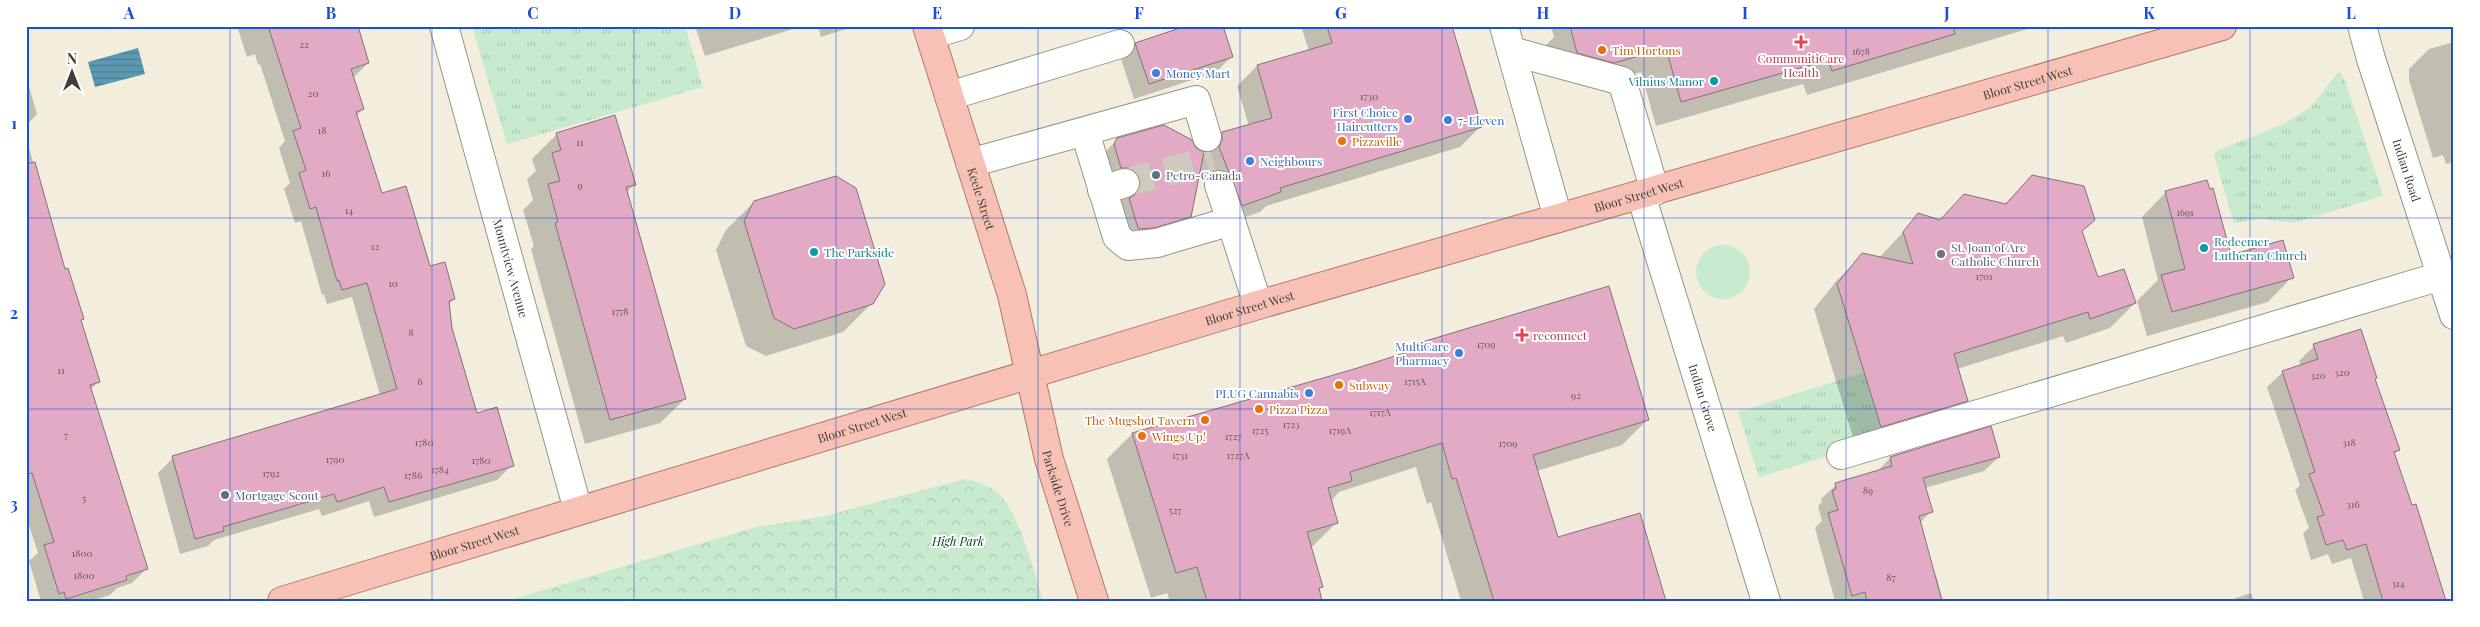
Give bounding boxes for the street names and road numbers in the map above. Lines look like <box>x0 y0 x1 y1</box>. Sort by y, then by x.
street label: Bloor Street West <box>1981 62 2075 103</box>
street label: Indian Road <box>2389 137 2425 204</box>
street label: Keele Street <box>964 165 999 233</box>
street label: Bloor Street West <box>1592 174 1686 215</box>
street label: Mountview Avenue <box>490 217 532 319</box>
street label: Bloor Street West <box>1203 287 1297 329</box>
street label: Indian Grove <box>1685 362 1721 433</box>
street label: Bloor Street West <box>815 404 909 446</box>
street label: Parkside Drive <box>1039 449 1078 528</box>
street label: Bloor Street West <box>428 521 522 564</box>

